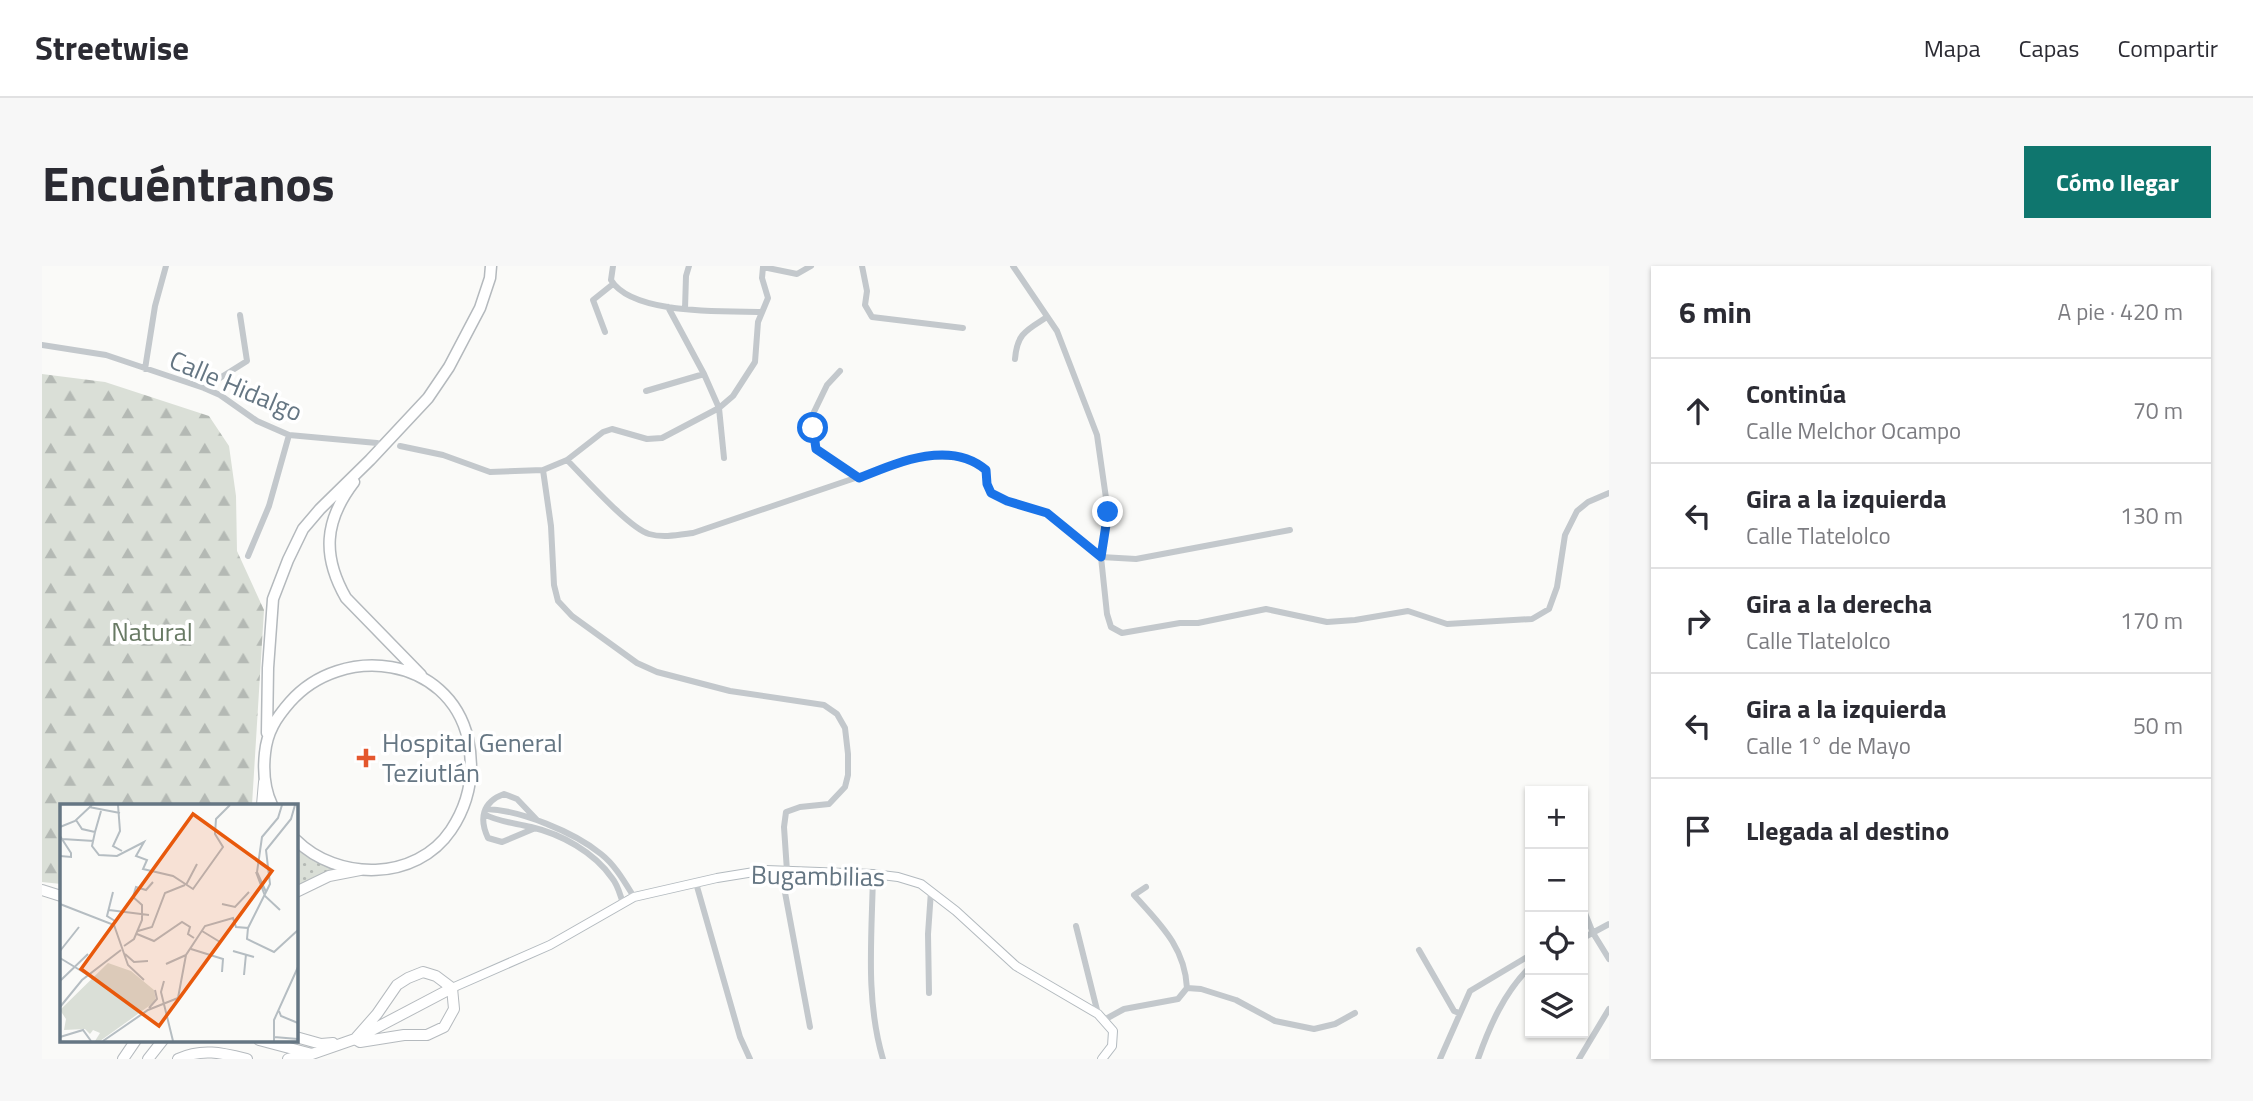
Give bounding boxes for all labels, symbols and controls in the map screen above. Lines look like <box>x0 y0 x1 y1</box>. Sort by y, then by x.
text: Streetwise <box>35 23 189 73</box>
text: Mapa <box>1924 30 1981 66</box>
text: Capas <box>2019 30 2079 66</box>
text: Compartir <box>2117 30 2218 66</box>
text: Encuéntranos <box>42 145 335 220</box>
button: Cómo llegar <box>2024 146 2211 218</box>
text: 6 min <box>1679 289 1752 335</box>
text: A pie · 420 m <box>2057 294 2183 329</box>
street label: Calle Hidalgo <box>164 340 309 431</box>
text: Continúa <box>1746 374 1846 413</box>
icon: ahead <box>1679 392 1717 430</box>
text: 70 m <box>2133 393 2183 428</box>
route start <box>797 412 828 443</box>
text: Calle Melchor Ocampo <box>1746 413 1961 448</box>
text: Gira a la izquierda <box>1746 479 1947 518</box>
route end <box>1092 496 1123 527</box>
icon: left <box>1679 497 1717 535</box>
text: 130 m <box>2120 498 2183 533</box>
text: Calle Tlatelolco <box>1746 518 1891 553</box>
text: Gira a la derecha <box>1746 584 1932 623</box>
icon: right <box>1679 602 1717 640</box>
text: 170 m <box>2120 603 2183 638</box>
park label: Natural <box>111 612 193 651</box>
text: Calle Tlatelolco <box>1746 623 1891 658</box>
text: Gira a la izquierda <box>1746 689 1947 728</box>
icon: left <box>1679 707 1717 745</box>
text: 50 m <box>2133 708 2183 743</box>
place label: Hospital General Teziutlán <box>382 723 563 792</box>
text: Calle 1° de Mayo <box>1746 728 1911 763</box>
marker: Hospital General Teziutlán <box>356 748 376 768</box>
map controls <box>1525 786 1588 1038</box>
button: + <box>1525 786 1588 849</box>
inset map <box>60 804 298 1042</box>
text: Llegada al destino <box>1746 811 1949 850</box>
icon: arrive <box>1679 812 1717 850</box>
button: − <box>1525 849 1588 912</box>
street label: Bugambilias <box>751 855 885 896</box>
button: locate <box>1525 912 1588 975</box>
button: layers <box>1525 975 1588 1038</box>

